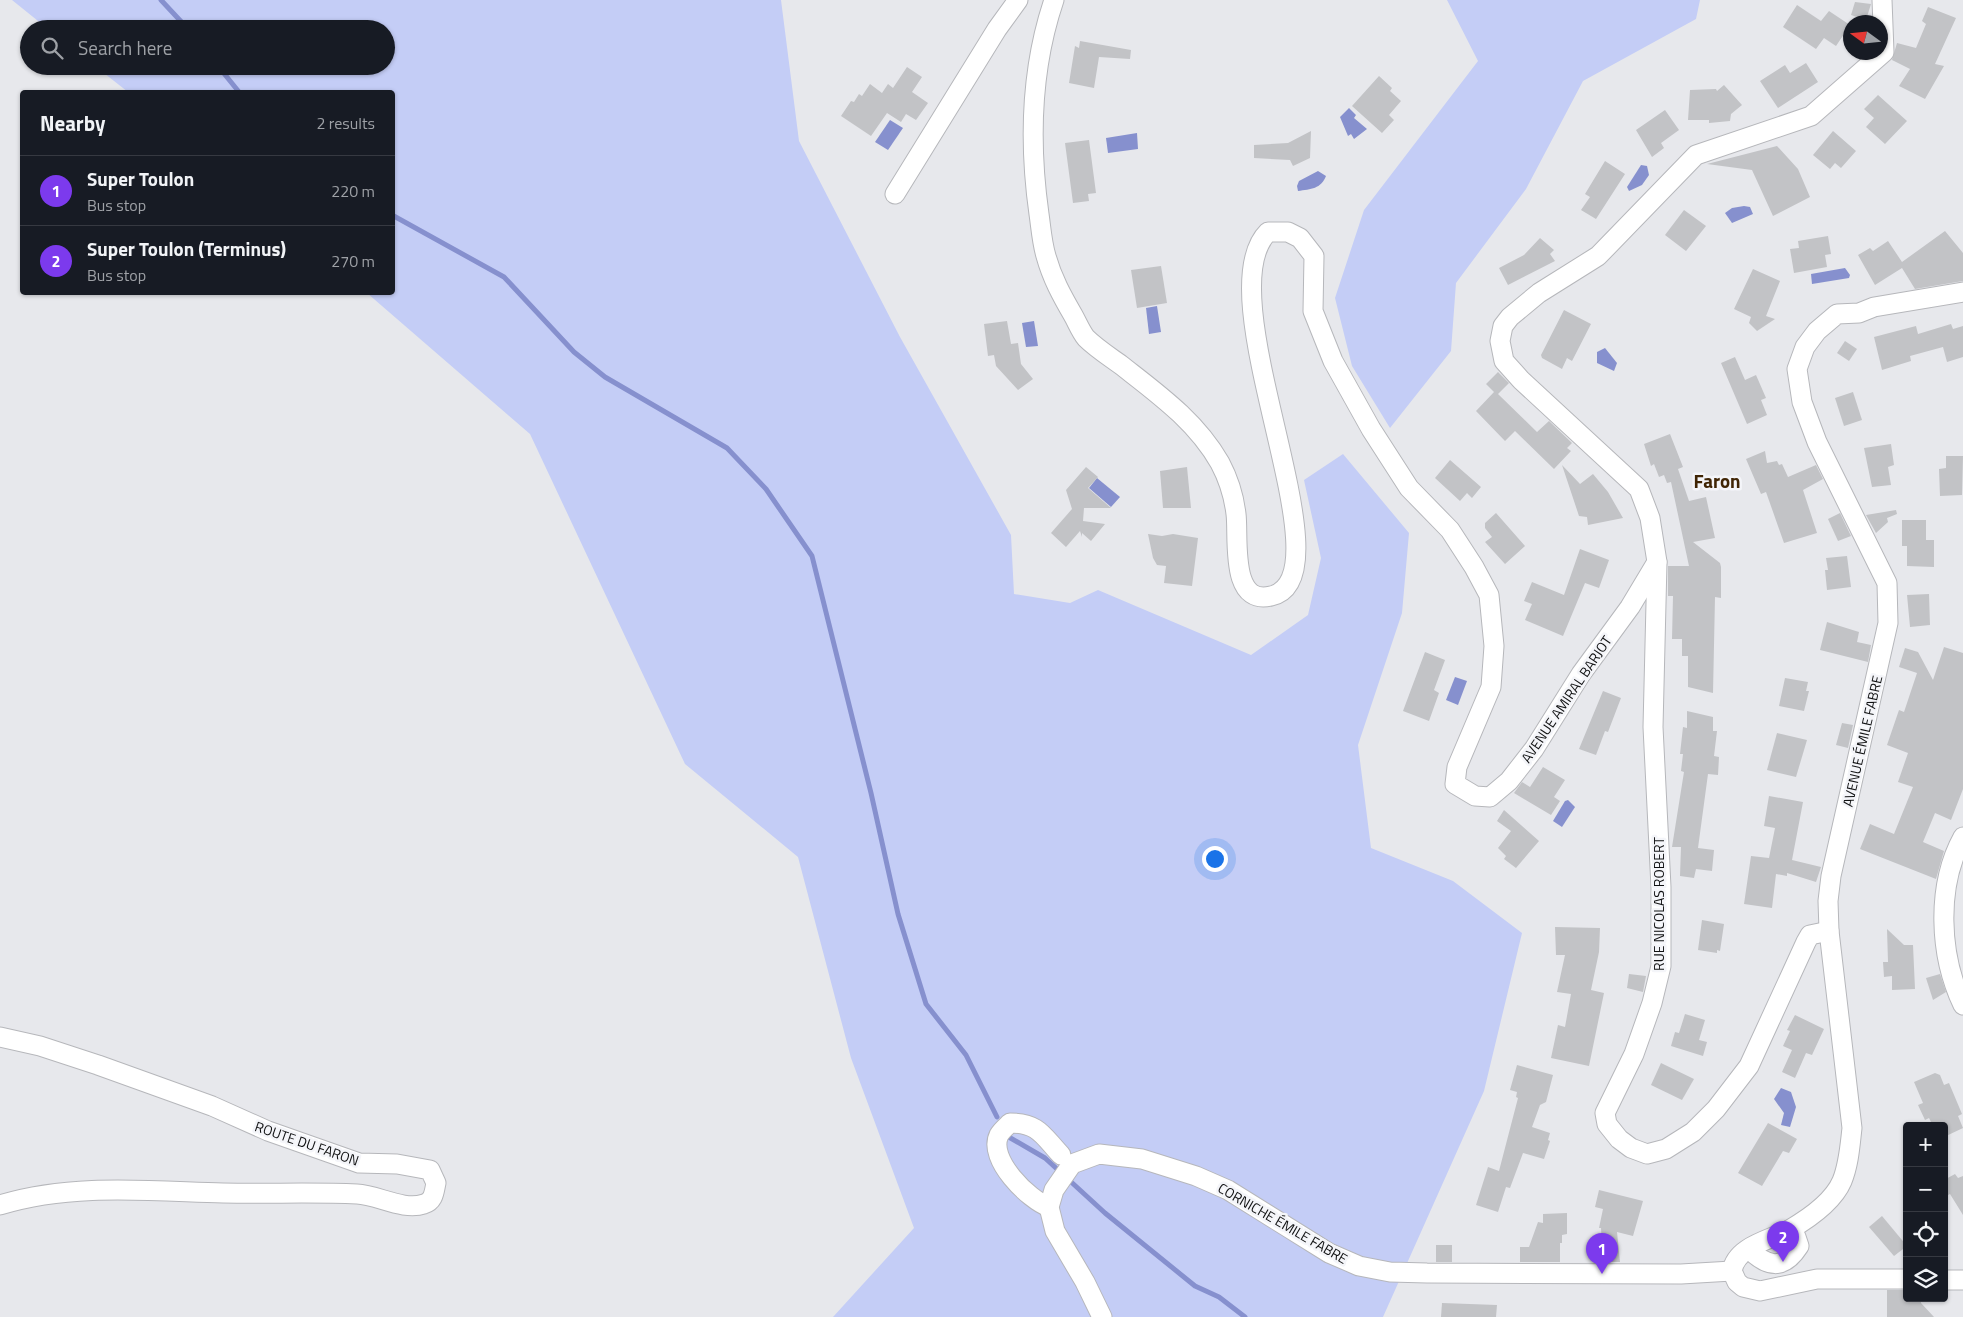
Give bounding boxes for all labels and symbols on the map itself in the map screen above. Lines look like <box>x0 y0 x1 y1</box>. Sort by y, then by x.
north arrow <box>1843 15 1888 60</box>
district label: Faron <box>1693 466 1741 495</box>
street label: AVENUE AMIRAL BARJOT <box>1516 631 1617 767</box>
street label: AVENUE ÉMILE FABRE <box>1837 673 1887 809</box>
street label: RUE NICOLAS ROBERT <box>1648 836 1669 971</box>
your location <box>1202 846 1228 872</box>
street label: ROUTE DU FARON <box>252 1115 362 1171</box>
street label: CORNICHE ÉMILE FABRE <box>1214 1177 1352 1269</box>
pin: 2 <box>1767 1221 1799 1262</box>
pin: 1 <box>1586 1233 1618 1274</box>

